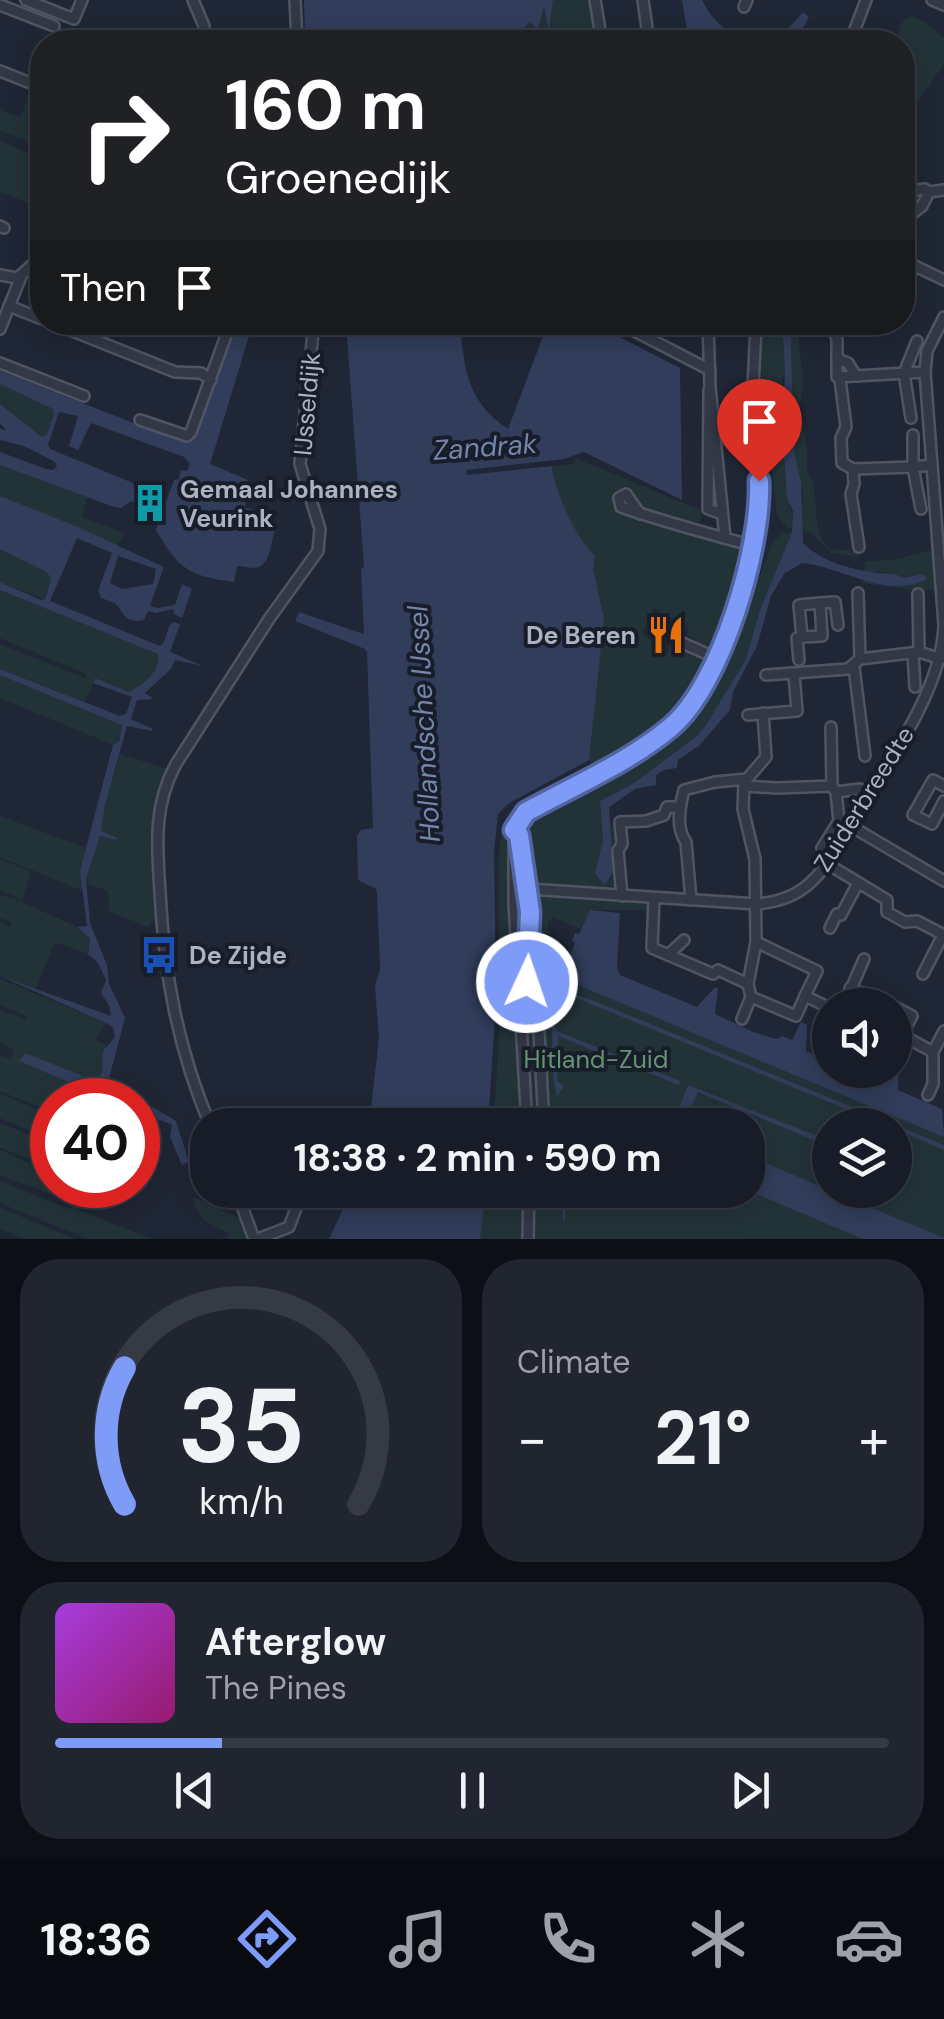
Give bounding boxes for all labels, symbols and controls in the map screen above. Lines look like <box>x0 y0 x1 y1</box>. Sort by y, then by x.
text: 160 m <box>225 60 426 151</box>
icon: right <box>60 70 190 200</box>
text: Groenedijk <box>225 148 451 207</box>
icon: arrive <box>167 260 222 315</box>
text: Then <box>60 263 147 313</box>
street label: IJsseldijk <box>286 351 328 457</box>
pin <box>717 379 802 482</box>
icon: arrive <box>732 394 787 449</box>
water label: Zandrak <box>432 425 539 469</box>
place label: Gemaal Johannes Veurink <box>180 473 398 535</box>
building icon: Gemaal Johannes Veurink <box>129 482 171 524</box>
water label: Hollandsche IJssel <box>399 604 449 843</box>
restaurant icon: De Beren <box>645 614 687 656</box>
place label: De Beren <box>526 619 636 652</box>
street label: Zuiderbreedte <box>806 720 922 878</box>
position arrow <box>475 930 579 1034</box>
bus stop icon: De Zijde <box>138 934 180 976</box>
place label: De Zijde <box>189 939 287 972</box>
map controls <box>812 988 912 1208</box>
button: sound <box>812 988 912 1088</box>
park label: Hitland-Zuid <box>523 1043 669 1076</box>
speed limit sign: 40 <box>30 1078 160 1208</box>
button: layers <box>812 1108 912 1208</box>
text: 18:38 · 2 min · 590 m <box>293 1133 662 1183</box>
text: Climate <box>517 1341 631 1383</box>
text: 35 <box>177 1359 305 1494</box>
text: 21° <box>654 1390 752 1487</box>
text: − <box>517 1403 547 1475</box>
text: + <box>859 1403 889 1475</box>
text: km/h <box>199 1479 283 1525</box>
text: Afterglow <box>205 1617 386 1667</box>
text: The Pines <box>205 1667 347 1709</box>
icon: previous <box>167 1763 222 1818</box>
icon: pause <box>445 1763 500 1818</box>
icon: next <box>723 1763 778 1818</box>
icon: directions <box>232 1904 302 1974</box>
icon: music <box>383 1904 453 1974</box>
icon: phone <box>533 1904 603 1974</box>
icon: climate <box>683 1904 753 1974</box>
icon: car <box>834 1904 904 1974</box>
text: 18:36 <box>40 1910 152 1969</box>

